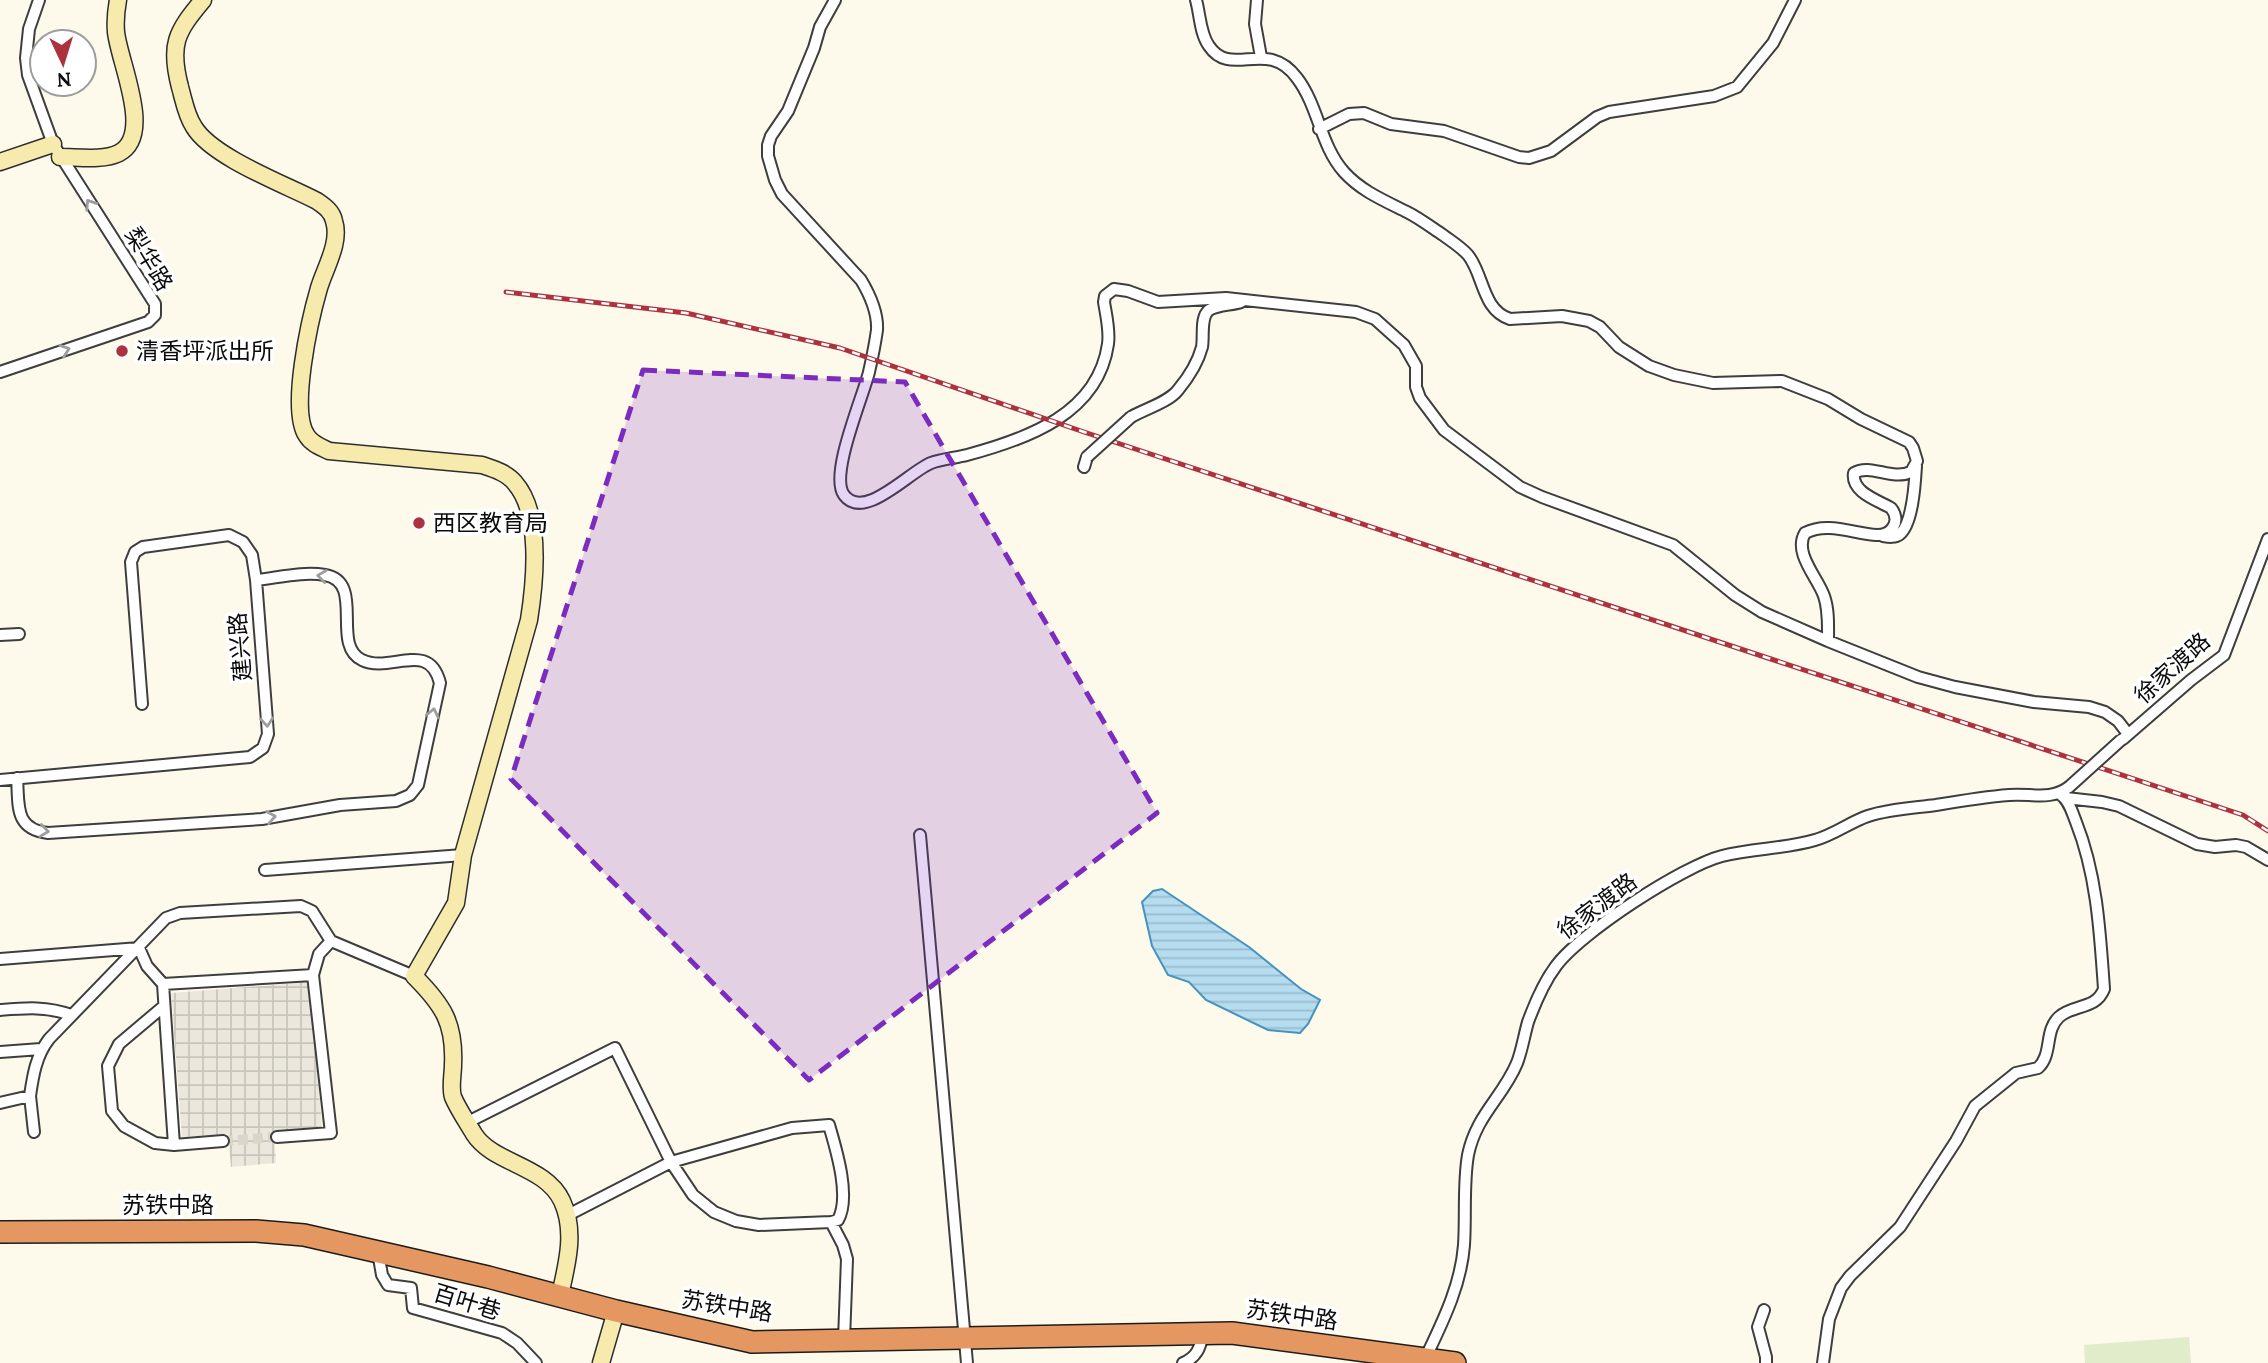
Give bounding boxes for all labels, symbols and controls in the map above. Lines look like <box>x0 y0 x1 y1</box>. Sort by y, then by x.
north arrow <box>28 28 98 98</box>
text: N <box>56 67 72 92</box>
one-way arrow <box>86 199 99 212</box>
street label: 梨华路 <box>119 222 180 296</box>
place label: 清香坪派出所 <box>136 336 274 365</box>
marker: 清香坪派出所 <box>114 343 130 359</box>
one-way arrow <box>58 344 70 358</box>
place label: 西区教育局 <box>433 508 548 537</box>
marker: 西区教育局 <box>411 515 427 531</box>
one-way arrow <box>316 569 328 584</box>
street label: 建兴路 <box>222 611 257 683</box>
street label: 徐家渡路 <box>2128 626 2216 709</box>
one-way arrow <box>425 707 440 719</box>
one-way arrow <box>259 716 274 727</box>
one-way arrow <box>265 810 277 825</box>
one-way arrow <box>38 823 50 838</box>
street label: 徐家渡路 <box>1551 866 1642 945</box>
street label: 苏铁中路 <box>122 1190 214 1219</box>
street label: 百叶巷 <box>430 1278 504 1325</box>
street label: 苏铁中路 <box>679 1284 775 1327</box>
street label: 苏铁中路 <box>1244 1294 1340 1335</box>

